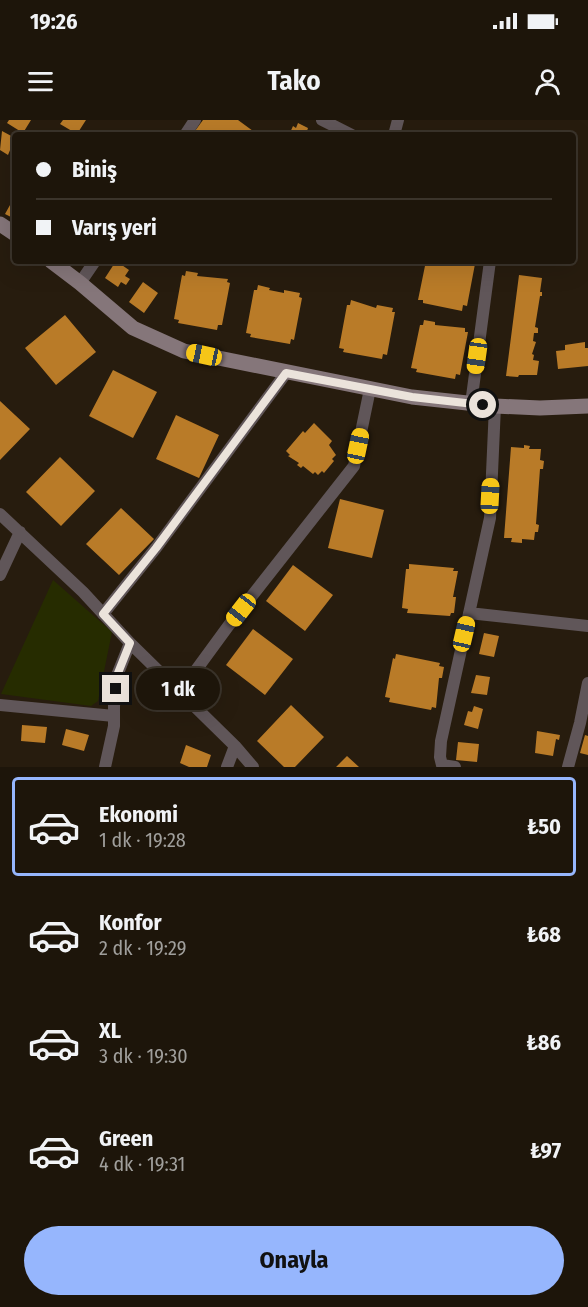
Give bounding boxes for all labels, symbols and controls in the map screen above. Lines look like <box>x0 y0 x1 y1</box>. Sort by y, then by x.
text: 19:26 <box>30 8 77 35</box>
icon: menu <box>24 65 57 98</box>
text: Tako <box>267 65 321 97</box>
icon: person <box>531 65 564 98</box>
text: Biniş <box>72 156 117 183</box>
text: Varış yeri <box>72 214 157 241</box>
car <box>466 337 488 375</box>
car <box>185 342 223 368</box>
route start <box>469 391 496 418</box>
car <box>345 427 371 465</box>
car <box>480 478 500 514</box>
car <box>223 590 259 630</box>
car <box>451 614 477 654</box>
callout: 1 dk <box>137 668 221 710</box>
route end <box>102 675 129 702</box>
text: 1 dk <box>161 677 195 701</box>
icon: car <box>27 800 81 854</box>
text: Ekonomi <box>99 801 178 828</box>
text: ₺50 <box>527 813 561 840</box>
text: 1 dk · 19:28 <box>99 828 186 852</box>
icon: car <box>27 908 81 962</box>
text: Konfor <box>99 909 161 936</box>
text: ₺68 <box>527 921 561 948</box>
text: 2 dk · 19:29 <box>99 936 186 960</box>
icon: car <box>27 1016 81 1070</box>
text: XL <box>99 1017 121 1044</box>
text: ₺86 <box>526 1029 561 1056</box>
text: 3 dk · 19:30 <box>99 1044 188 1068</box>
icon: car <box>27 1124 81 1178</box>
text: Green <box>99 1125 153 1152</box>
text: ₺97 <box>530 1137 561 1164</box>
text: 4 dk · 19:31 <box>99 1152 185 1176</box>
button: Onayla <box>24 1226 564 1295</box>

